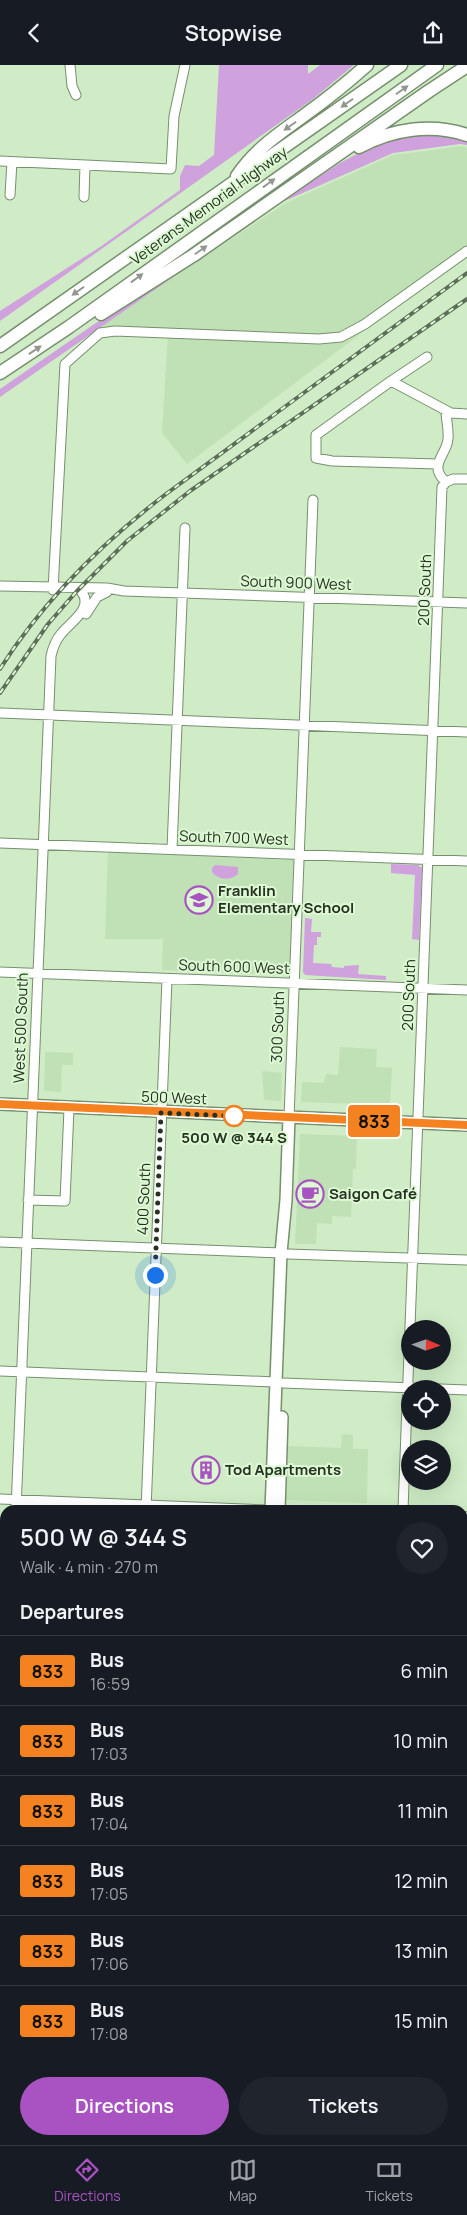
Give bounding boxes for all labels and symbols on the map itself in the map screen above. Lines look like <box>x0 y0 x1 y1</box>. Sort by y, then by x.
one-way arrow <box>395 85 409 95</box>
one-way arrow <box>340 98 353 108</box>
one-way arrow <box>283 121 297 131</box>
street label: Veterans Memorial Highway <box>126 141 292 270</box>
one-way arrow <box>262 178 276 188</box>
one-way arrow <box>195 245 208 255</box>
one-way arrow <box>130 273 144 283</box>
one-way arrow <box>71 286 85 296</box>
one-way arrow <box>28 345 41 355</box>
street label: 200 South <box>413 554 436 626</box>
street label: South 900 West <box>240 570 352 595</box>
street label: South 700 West <box>179 825 289 850</box>
place label: Franklin Elementary School <box>218 880 354 918</box>
school or university icon: Franklin Elementary School <box>184 885 214 915</box>
street label: South 600 West <box>178 954 290 979</box>
street label: 200 South <box>397 959 420 1031</box>
street label: West 500 South <box>8 972 33 1084</box>
street label: 300 South <box>266 991 289 1063</box>
street label: 500 West <box>141 1086 207 1109</box>
marker: 500 W @ 344 S <box>223 1105 245 1127</box>
line badge: 833 <box>345 1105 403 1137</box>
place label: 500 W @ 344 S <box>181 1127 287 1148</box>
street label: 400 South <box>132 1163 155 1235</box>
cafe icon: Saigon Café <box>295 1179 325 1209</box>
place label: Saigon Café <box>329 1183 417 1204</box>
your location <box>143 1263 168 1288</box>
north arrow <box>401 1320 451 1370</box>
building icon: Tod Apartments <box>191 1455 221 1485</box>
place label: Tod Apartments <box>225 1459 341 1480</box>

